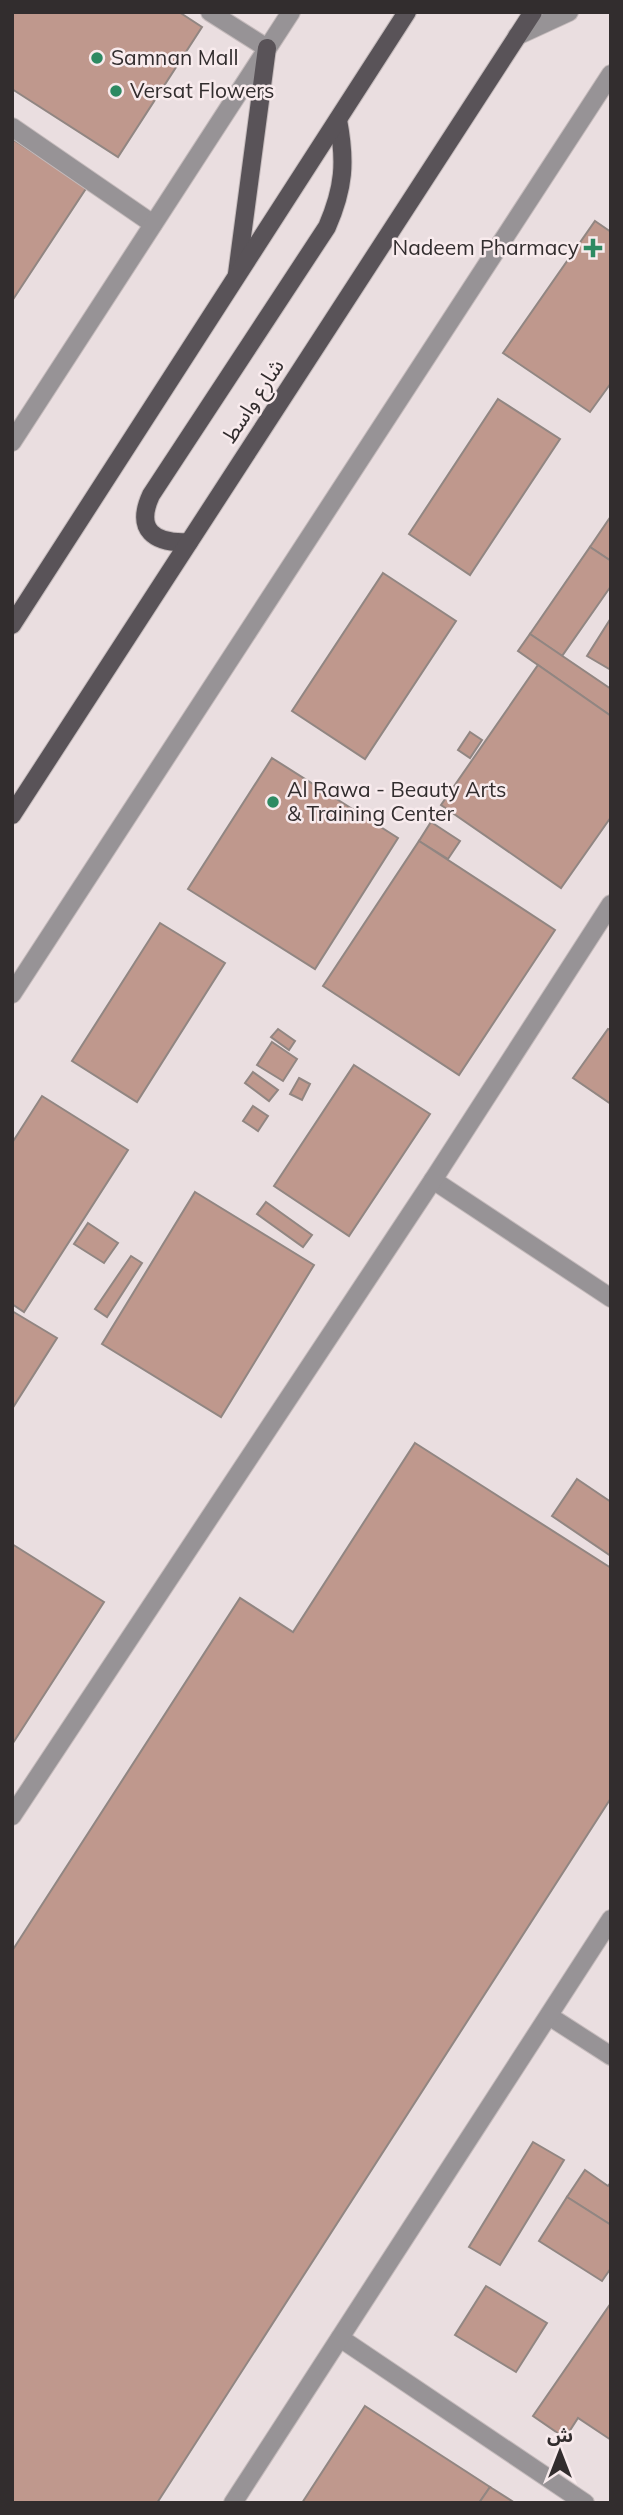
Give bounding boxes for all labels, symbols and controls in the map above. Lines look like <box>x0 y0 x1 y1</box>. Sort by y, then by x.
place label: Samnan Mall <box>111 44 238 70</box>
marker: Samnan Mall <box>89 50 105 66</box>
place label: Versat Flowers <box>130 77 274 103</box>
marker: Versat Flowers <box>108 83 124 99</box>
place label: Nadeem Pharmacy <box>392 234 579 260</box>
marker: Nadeem Pharmacy <box>585 240 601 256</box>
street label: شارع واسط <box>215 354 291 449</box>
place label: Al Rawa - Beauty Arts & Training Center <box>287 776 506 826</box>
marker: Al Rawa - Beauty Arts & Training Center <box>265 794 281 810</box>
north arrow <box>525 2417 595 2487</box>
text: ش <box>547 2423 573 2447</box>

